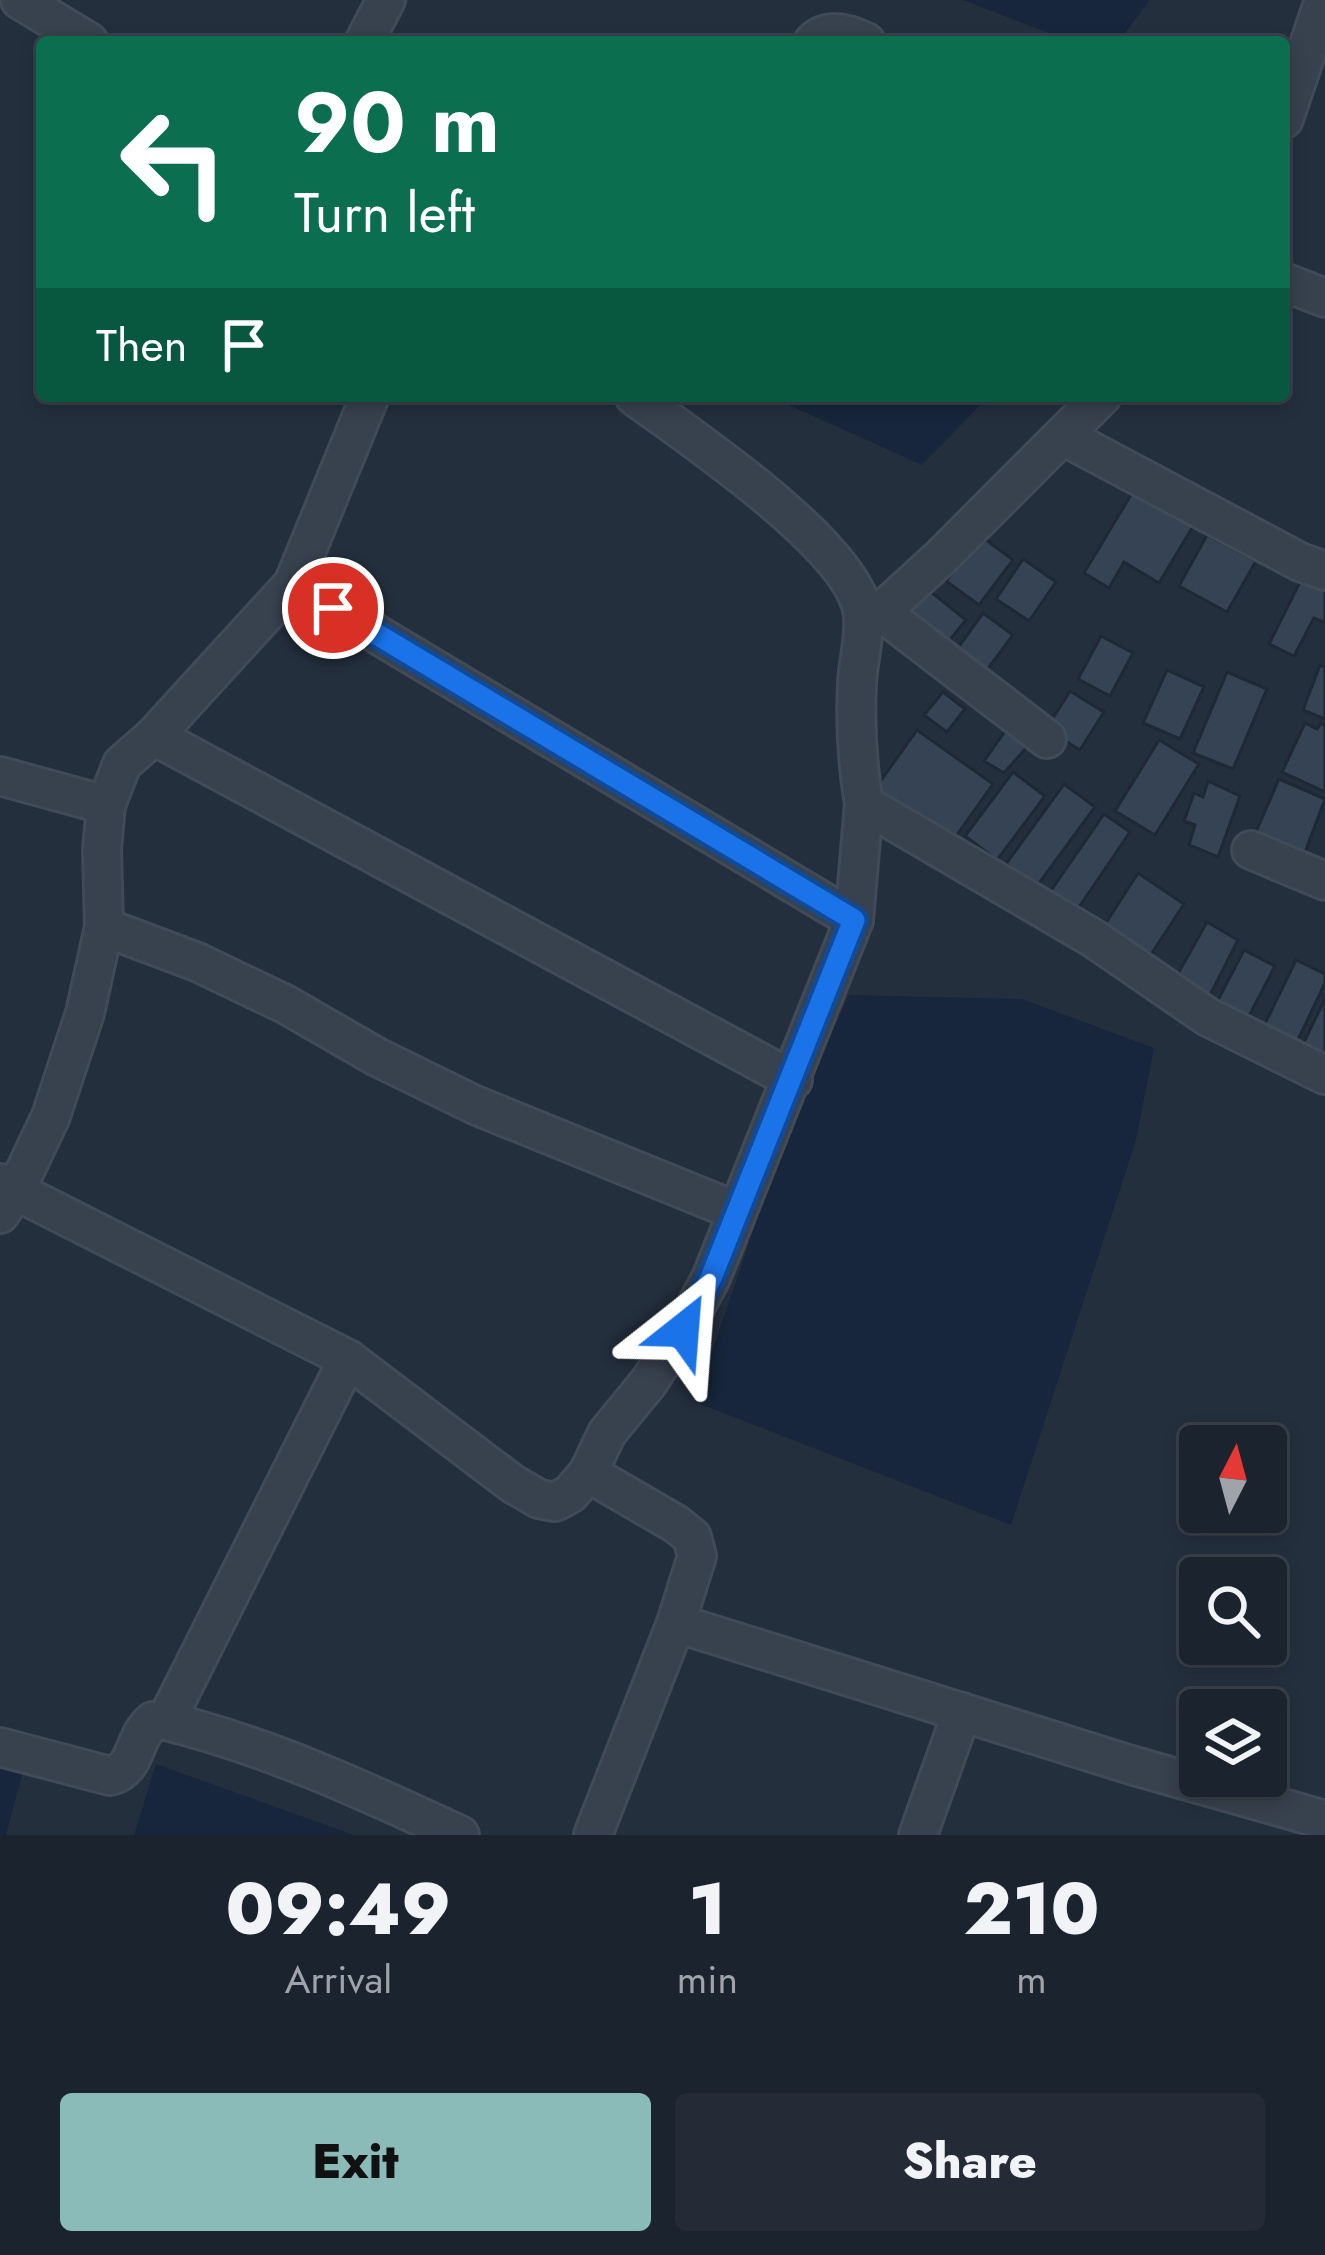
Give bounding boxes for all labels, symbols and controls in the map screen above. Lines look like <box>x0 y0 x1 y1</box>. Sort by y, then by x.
text: 90 m <box>294 62 500 184</box>
icon: left <box>96 84 252 240</box>
text: Turn left <box>294 174 475 252</box>
icon: arrive <box>211 312 277 378</box>
text: Then <box>96 313 187 378</box>
pin <box>282 557 384 659</box>
icon: arrive <box>300 575 366 641</box>
position arrow <box>620 1267 746 1393</box>
north arrow <box>1179 1425 1287 1533</box>
map controls <box>1179 1425 1287 1797</box>
button: search <box>1179 1557 1287 1665</box>
button: layers <box>1179 1689 1287 1797</box>
text: 09:49 <box>226 1857 451 1961</box>
text: 1 <box>688 1857 726 1961</box>
text: 210 <box>963 1857 1099 1961</box>
text: Arrival <box>285 1951 392 2008</box>
text: min <box>677 1951 738 2008</box>
text: m <box>1016 1951 1047 2008</box>
button: Exit <box>60 2093 651 2231</box>
button: Share <box>675 2093 1265 2231</box>

